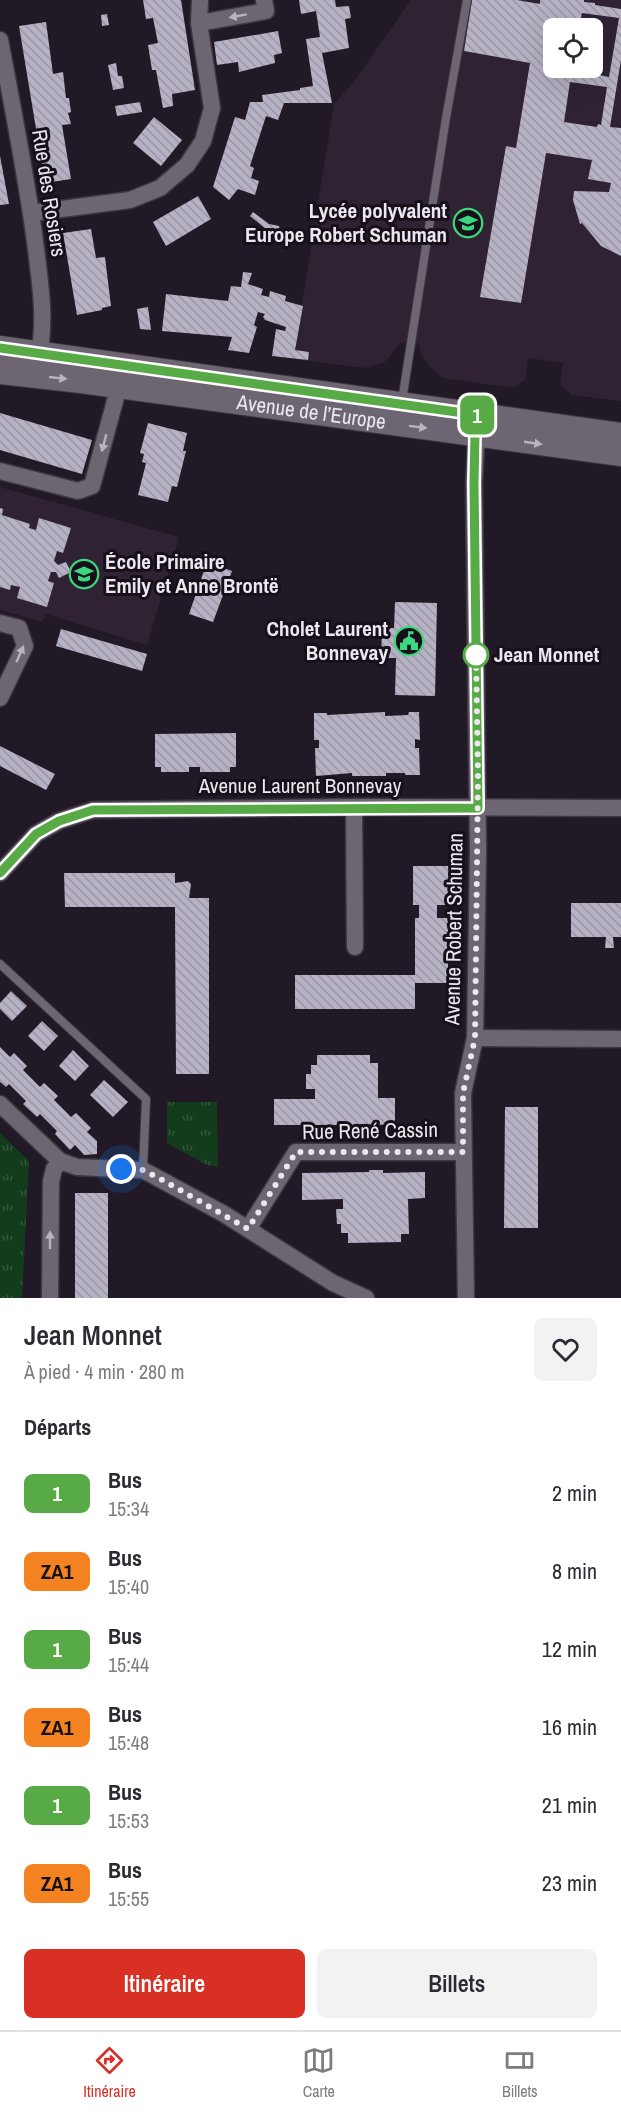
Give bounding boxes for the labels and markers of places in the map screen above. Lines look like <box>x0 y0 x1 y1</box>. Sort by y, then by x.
place label: Lycée polyvalent Europe Robert Schuman <box>245 196 447 249</box>
school or university icon: Lycée polyvalent Europe Robert Schuman <box>452 207 484 239</box>
place label: École Primaire Emily et Anne Brontë <box>105 547 279 600</box>
school or university icon: École Primaire Emily et Anne Brontë <box>68 558 100 590</box>
place label: Cholet Laurent Bonnevay <box>266 614 388 667</box>
public building icon: Cholet Laurent Bonnevay <box>393 625 425 657</box>
place label: Jean Monnet <box>494 640 600 669</box>
marker: Jean Monnet <box>463 642 489 668</box>

